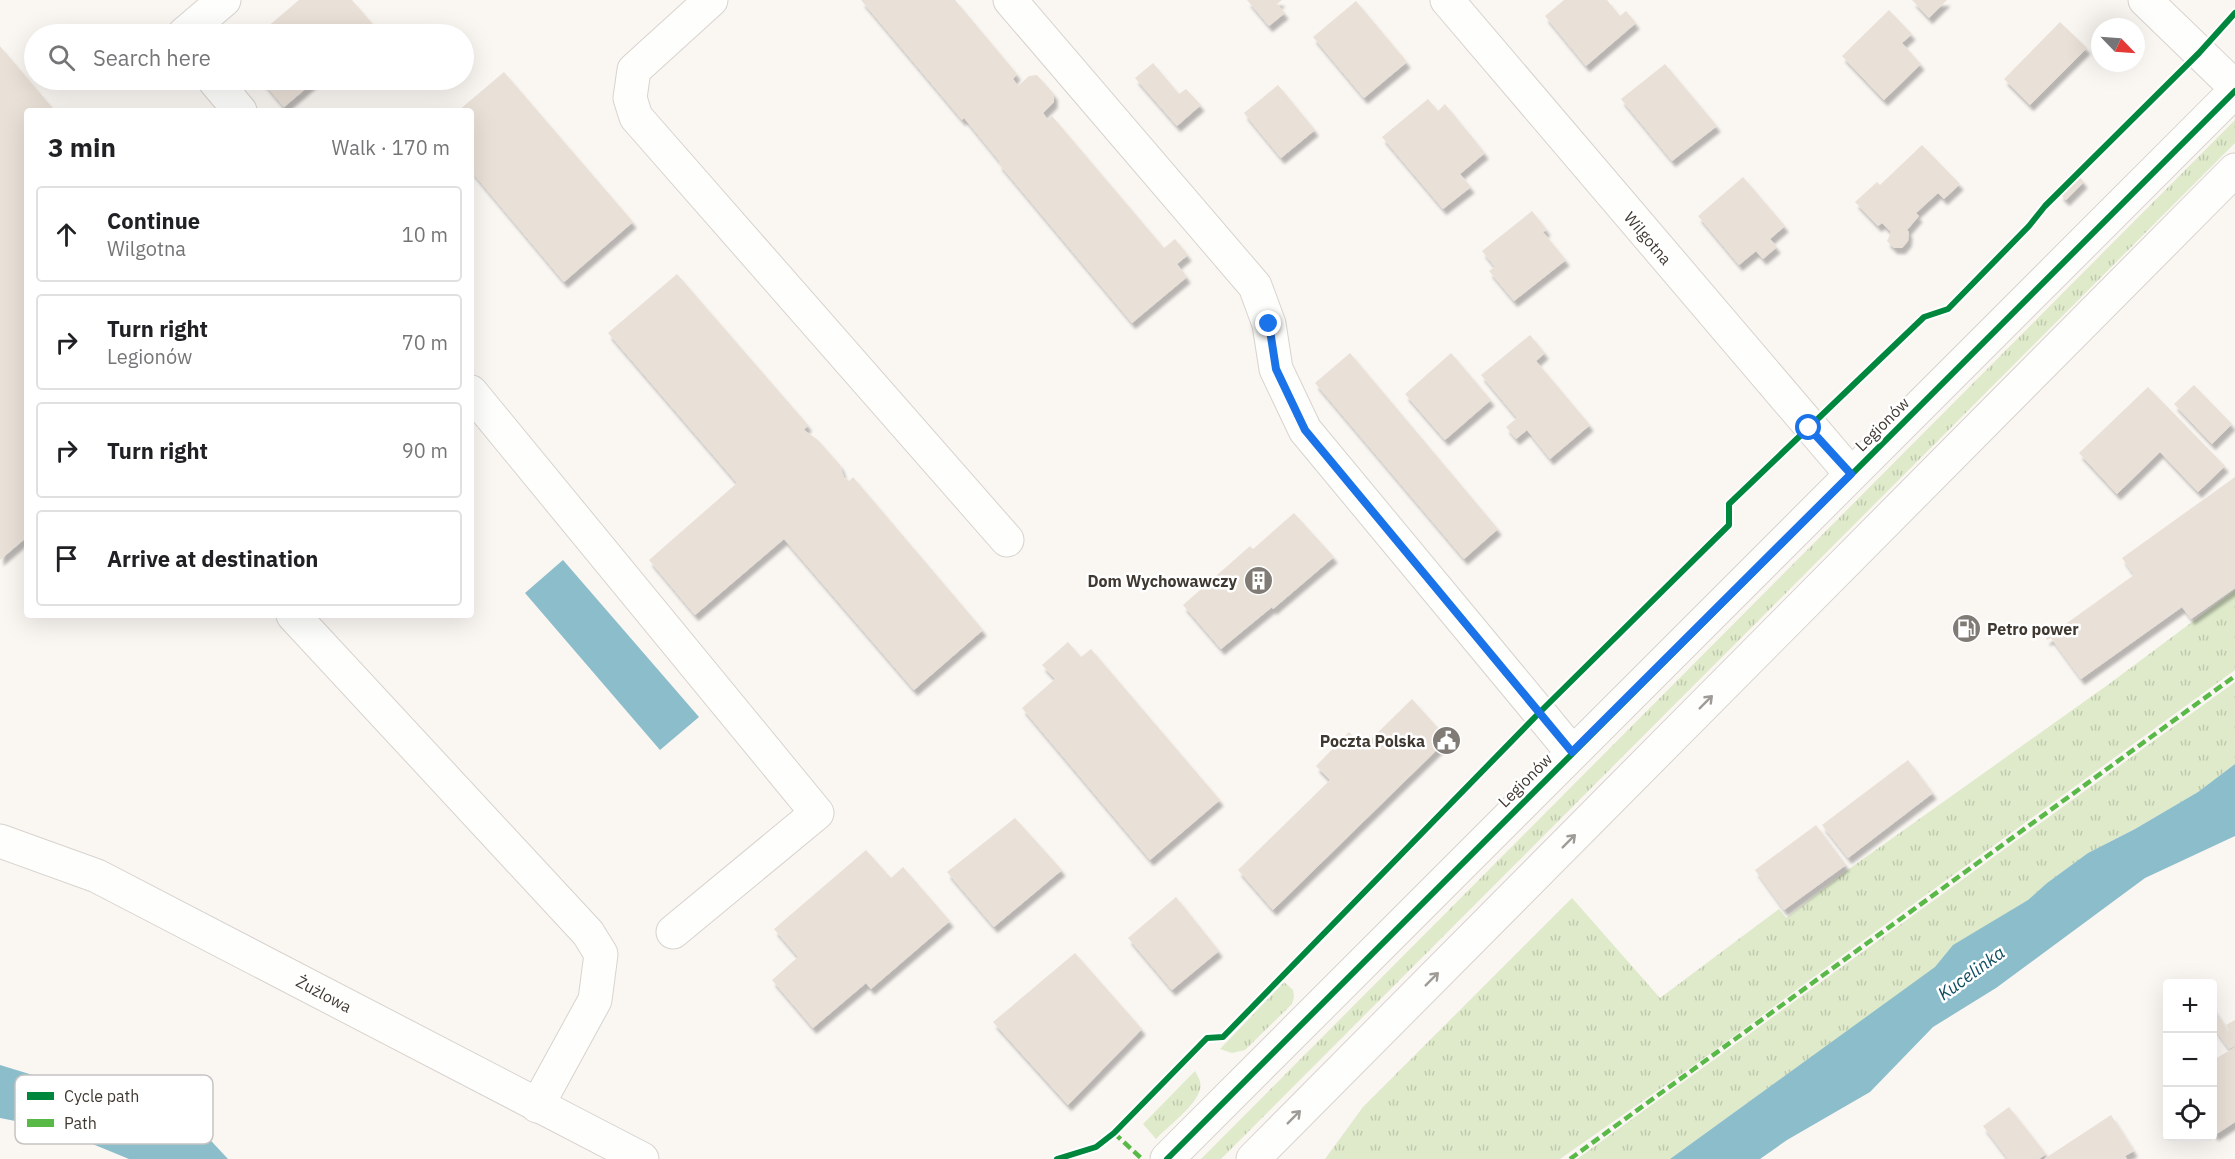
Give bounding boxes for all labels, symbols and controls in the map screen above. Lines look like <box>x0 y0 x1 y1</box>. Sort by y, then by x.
north arrow <box>2091 18 2145 72</box>
search box <box>24 24 474 90</box>
icon: search <box>45 41 78 74</box>
text: Search here <box>93 43 211 72</box>
text: 3 min <box>48 130 116 164</box>
text: Walk · 170 m <box>332 134 450 161</box>
text: Continue <box>107 206 200 235</box>
street label: Wilgotna <box>1620 207 1676 269</box>
icon: ahead <box>50 218 83 251</box>
text: 10 m <box>402 221 448 248</box>
text: Wilgotna <box>107 235 186 262</box>
route end <box>1255 310 1281 336</box>
text: Turn right <box>107 314 208 343</box>
icon: right <box>50 326 83 359</box>
text: 70 m <box>402 329 448 356</box>
text: Legionów <box>107 343 192 370</box>
street label: Legionów <box>1851 393 1913 455</box>
route start <box>1795 414 1821 440</box>
icon: right <box>50 434 83 467</box>
text: Turn right <box>107 436 208 465</box>
text: 90 m <box>402 437 448 464</box>
icon: arrive <box>50 542 83 575</box>
text: Arrive at destination <box>107 544 318 573</box>
building icon: Dom Wychowawczy <box>1242 565 1274 597</box>
place label: Dom Wychowawczy <box>1087 571 1237 591</box>
fuel station icon: Petro power <box>1950 613 1982 645</box>
place label: Petro power <box>1987 619 2079 639</box>
one-way arrow <box>1699 695 1714 710</box>
public building icon: Poczta Polska <box>1430 725 1462 757</box>
place label: Poczta Polska <box>1320 731 1425 751</box>
street label: Legionów <box>1494 749 1556 811</box>
one-way arrow <box>1562 833 1577 848</box>
water label: Kucelinka <box>1933 941 2009 1005</box>
street label: Żużlowa <box>293 971 355 1017</box>
one-way arrow <box>1424 972 1439 987</box>
map controls <box>2163 979 2217 1141</box>
button: + <box>2163 979 2217 1033</box>
button: − <box>2163 1033 2217 1087</box>
legend <box>15 1075 213 1144</box>
text: Cycle path <box>64 1086 139 1106</box>
button: locate <box>2163 1087 2217 1141</box>
one-way arrow <box>1287 1110 1302 1125</box>
text: Path <box>64 1113 97 1133</box>

